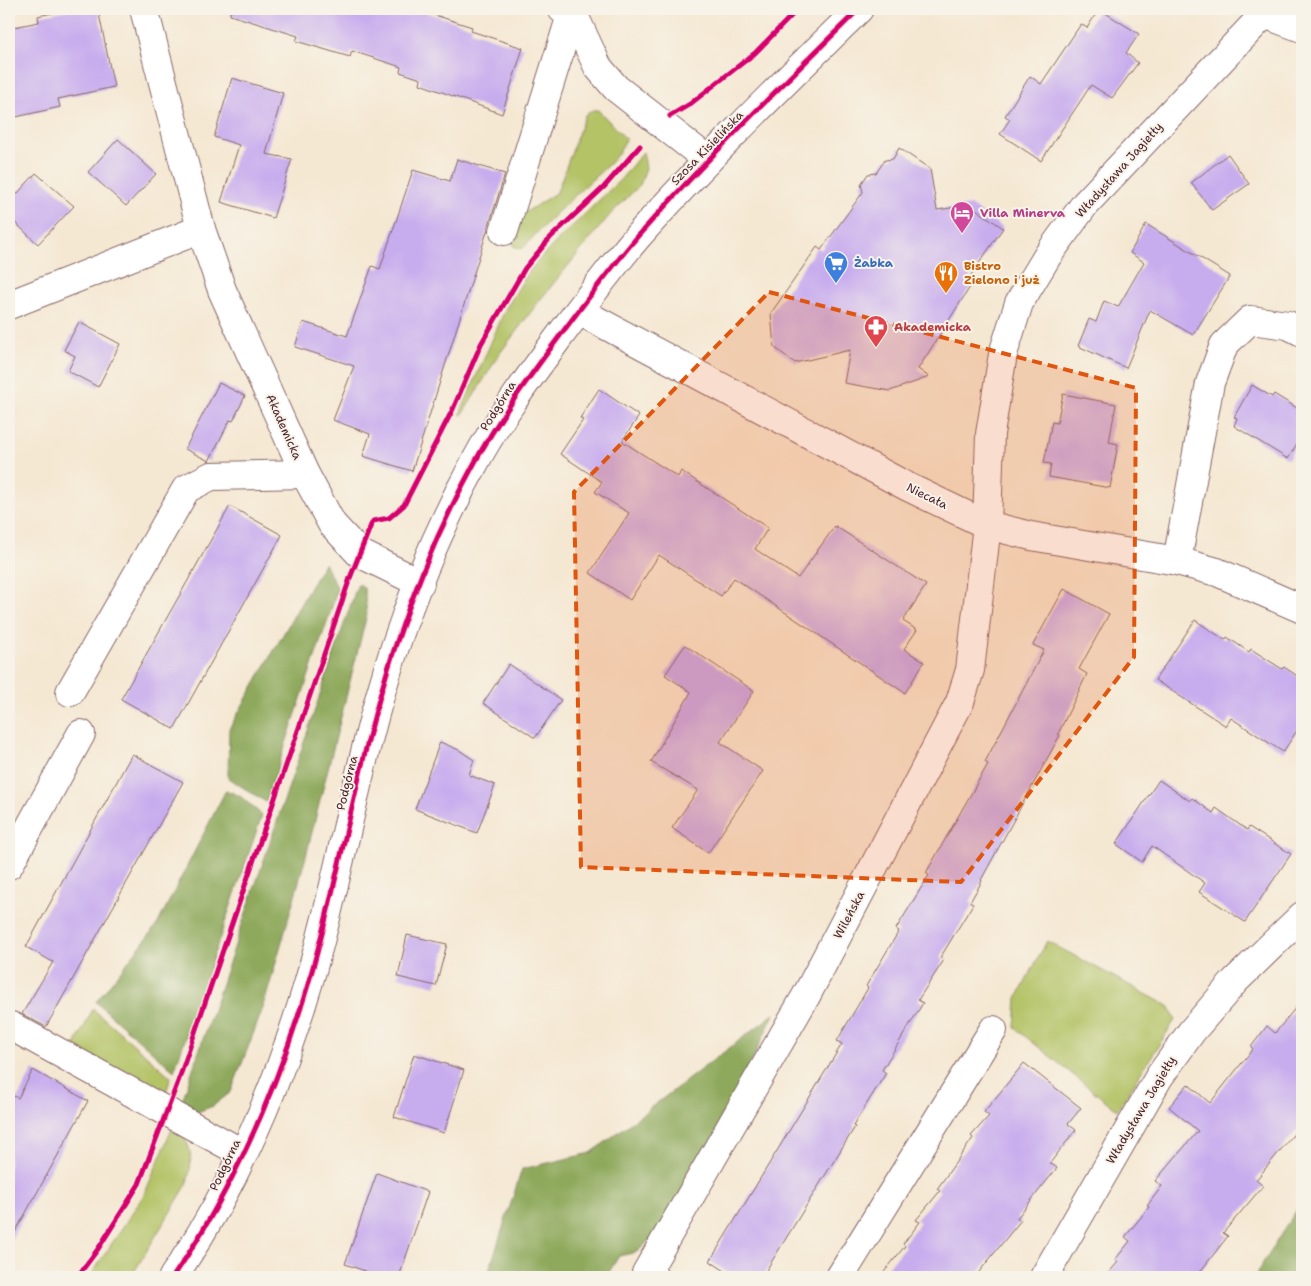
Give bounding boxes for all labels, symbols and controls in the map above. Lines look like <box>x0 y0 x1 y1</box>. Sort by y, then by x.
street label: Szosa Kisielińska <box>667 107 747 189</box>
street label: Władysława Jagiełły <box>1072 119 1166 221</box>
hotel icon: Villa Minerva <box>949 200 975 234</box>
place label: Villa Minerva <box>980 205 1066 221</box>
supermarket icon: Żabka <box>823 250 849 284</box>
place label: Żabka <box>854 255 894 271</box>
place label: Bistro Zielono i już <box>964 258 1040 288</box>
restaurant icon: Bistro Zielono i już <box>933 260 959 294</box>
pharmacy icon: Akademicka <box>863 314 889 348</box>
place label: Akademicka <box>894 319 972 335</box>
street label: Podgórna <box>476 378 520 434</box>
street label: Akademicka <box>262 392 306 463</box>
street label: Niecała <box>904 479 951 513</box>
street label: Podgórna <box>332 754 362 812</box>
street label: Wileńska <box>830 888 869 942</box>
street label: Władysława Jagiełły <box>1102 1053 1180 1167</box>
street label: Podgórna <box>206 1136 245 1194</box>

